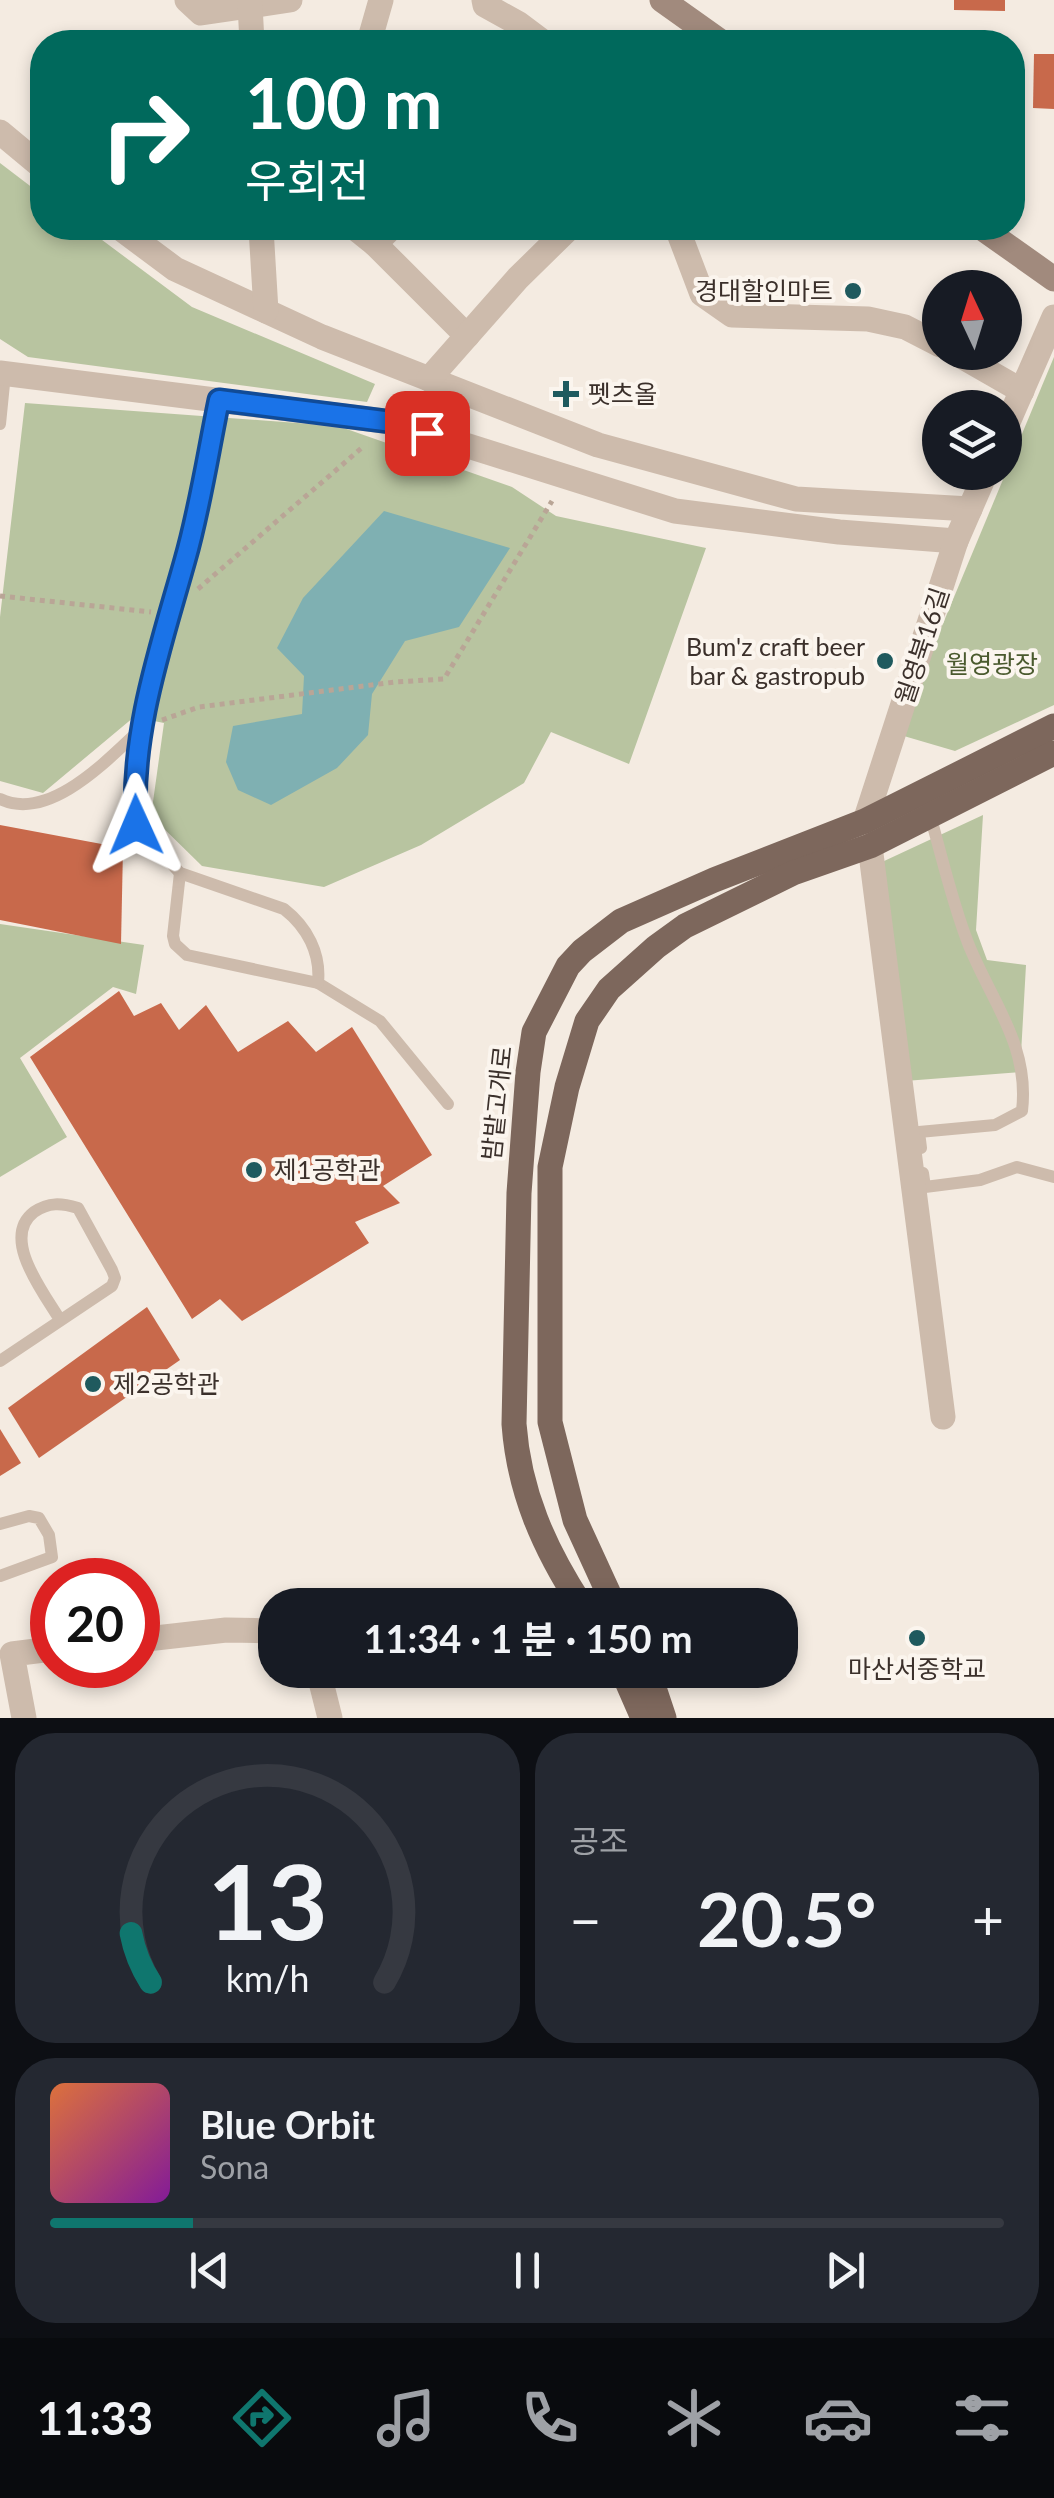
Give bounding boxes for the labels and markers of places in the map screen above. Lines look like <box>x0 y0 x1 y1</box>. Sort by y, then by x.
place label: 경대할인마트 <box>695 275 833 305</box>
marker: 경대할인마트 <box>842 280 864 302</box>
place label: 펫츠올 <box>588 378 657 408</box>
marker: 펫츠올 <box>553 381 579 407</box>
pin <box>385 391 470 476</box>
place label: Bum'z craft beer bar & gastropub <box>686 631 865 690</box>
marker: Bum'z craft beer bar & gastropub <box>874 650 896 672</box>
place label: 제1공학관 <box>274 1154 381 1184</box>
marker: 제1공학관 <box>243 1159 265 1181</box>
place label: 제2공학관 <box>113 1368 220 1398</box>
marker: 제2공학관 <box>82 1373 104 1395</box>
marker: 마산서중학교 <box>906 1627 928 1649</box>
place label: 마산서중학교 <box>848 1653 986 1683</box>

